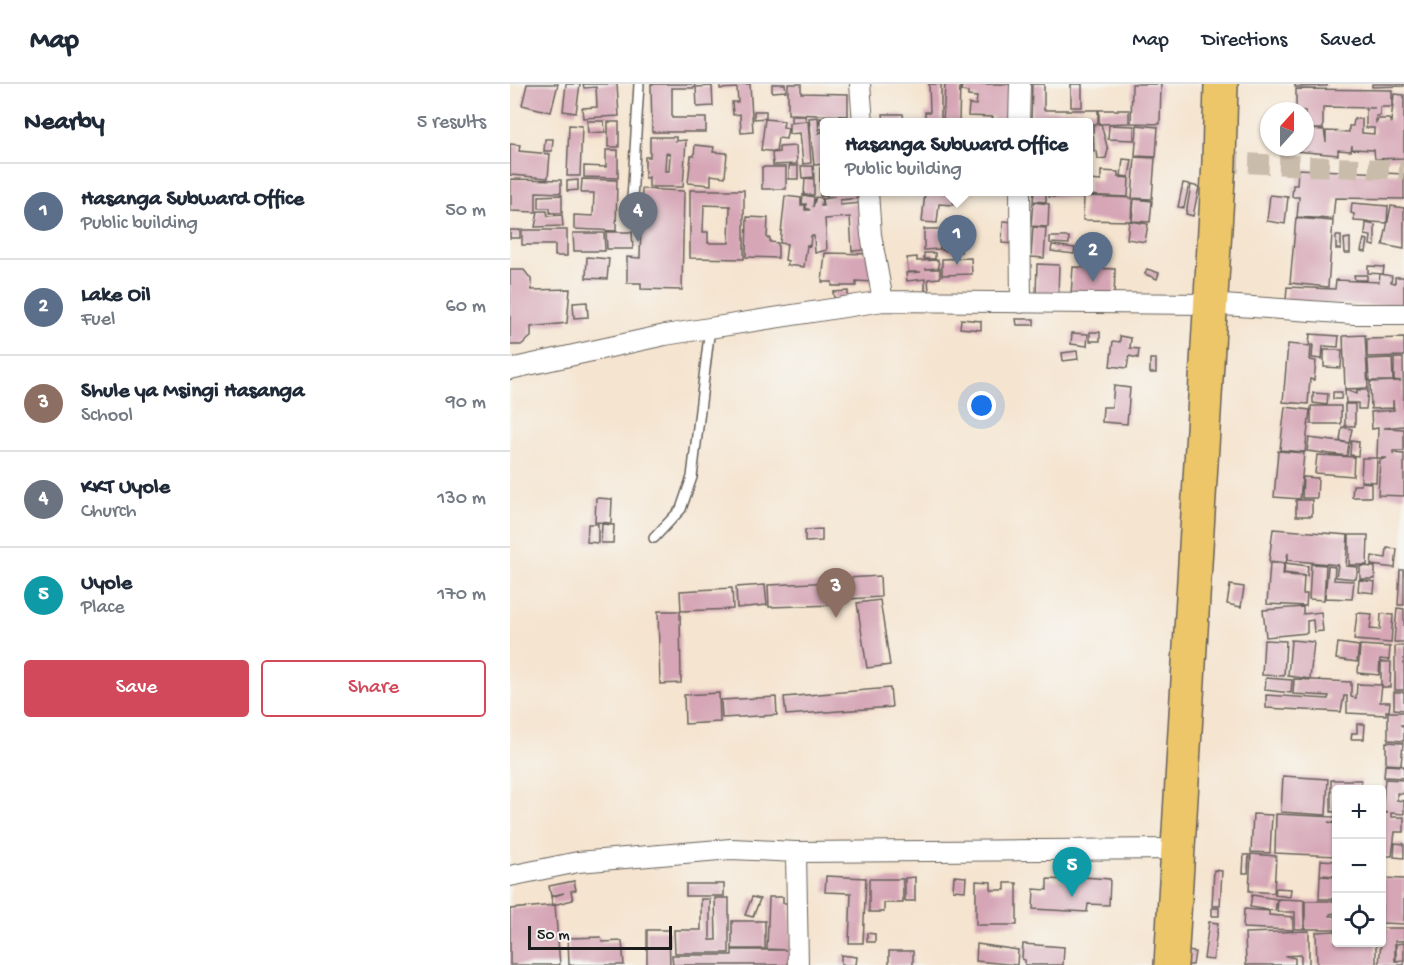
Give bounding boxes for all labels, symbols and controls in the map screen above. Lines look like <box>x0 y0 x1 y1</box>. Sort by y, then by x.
text: Map <box>30 25 79 58</box>
text: Map <box>1132 29 1169 54</box>
text: Directions <box>1202 29 1287 54</box>
text: Saved <box>1320 29 1374 54</box>
north arrow <box>1260 102 1314 156</box>
text: Nearby <box>24 108 105 139</box>
text: 5 results <box>417 112 486 135</box>
popup <box>820 118 1093 196</box>
text: Hasanga Subward Office <box>845 133 1068 159</box>
text: Public building <box>845 159 962 182</box>
text: Hasanga Subward Office <box>81 187 304 213</box>
pin: 4 <box>618 192 658 242</box>
text: 1 <box>39 200 48 223</box>
text: 50 m <box>445 200 486 223</box>
text: Public building <box>81 213 198 236</box>
pin: 1 <box>938 216 976 265</box>
pin: 2 <box>1074 232 1112 282</box>
text: Lake Oil <box>81 283 151 309</box>
text: 2 <box>39 296 48 319</box>
text: 60 m <box>446 296 486 319</box>
text: Fuel <box>81 309 115 332</box>
text: Shule ya Msingi Hasanga <box>81 379 304 405</box>
your location <box>967 391 996 420</box>
text: 3 <box>38 392 49 415</box>
text: 90 m <box>446 392 486 415</box>
text: School <box>81 405 133 428</box>
text: KKT Uyole <box>81 475 170 501</box>
text: 4 <box>39 488 48 511</box>
text: 130 m <box>437 488 486 511</box>
text: Church <box>81 501 137 524</box>
pin: 3 <box>816 568 856 618</box>
text: Uyole <box>81 571 132 597</box>
text: 5 <box>38 584 49 607</box>
text: 170 m <box>437 584 486 607</box>
text: Place <box>81 597 125 620</box>
button: Save <box>24 660 249 717</box>
button: Share <box>261 660 486 717</box>
map controls <box>1332 785 1386 947</box>
button: + <box>1332 785 1386 839</box>
button: − <box>1332 839 1386 893</box>
pin: 5 <box>1052 848 1092 897</box>
button: locate <box>1332 893 1386 947</box>
scale bar <box>528 923 672 950</box>
text: 50 m <box>537 927 570 946</box>

